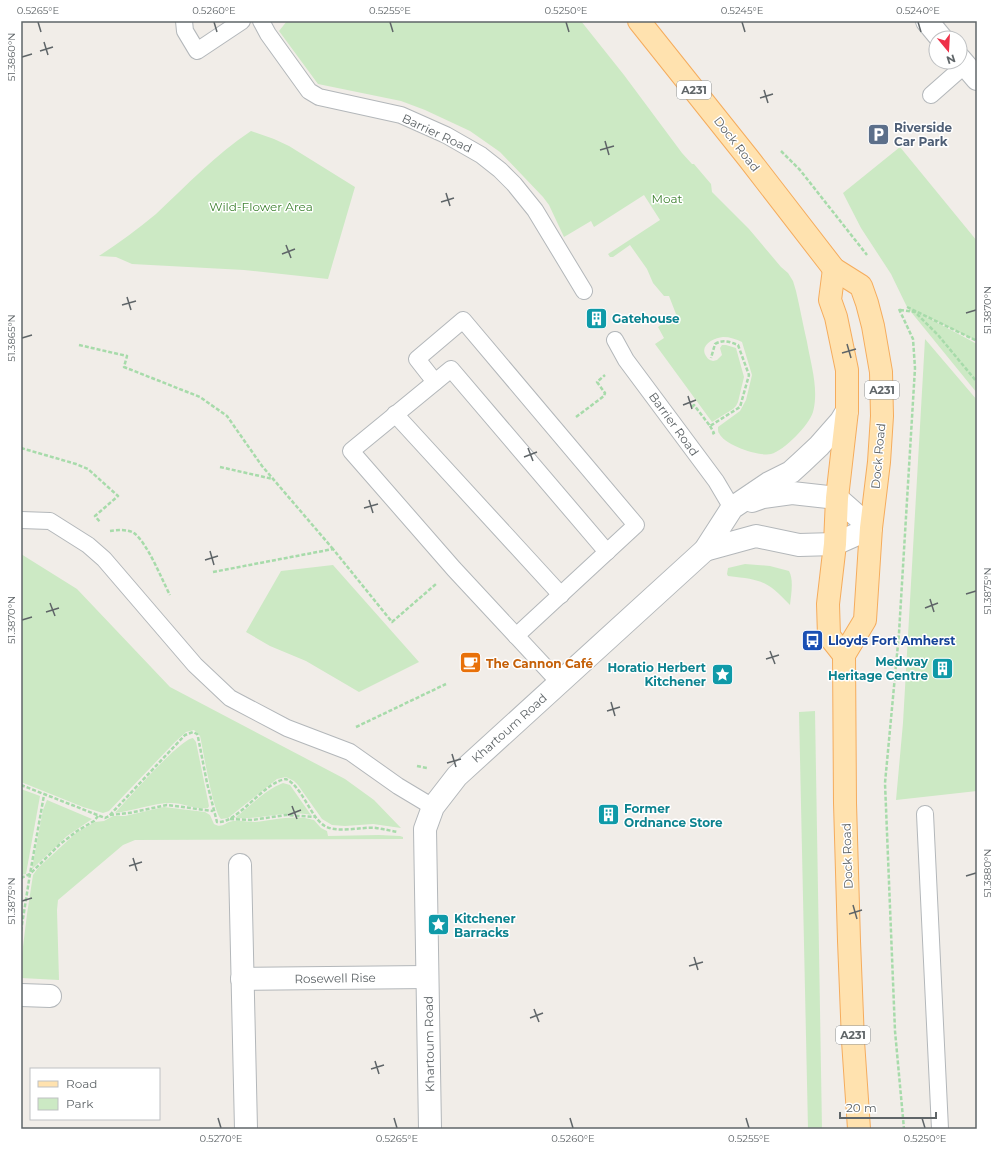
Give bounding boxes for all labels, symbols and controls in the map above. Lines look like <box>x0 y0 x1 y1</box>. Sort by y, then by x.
text: 0.5265°E <box>17 4 59 17</box>
text: 0.5260°E <box>192 4 236 17</box>
text: 0.5255°E <box>369 4 411 17</box>
text: 0.5250°E <box>544 4 588 17</box>
text: 0.5245°E <box>721 4 764 17</box>
text: 0.5240°E <box>896 4 940 17</box>
north arrow <box>928 30 968 70</box>
text: 51.3860°N <box>5 33 18 81</box>
text: N <box>945 51 957 68</box>
road number: A231 <box>677 81 711 99</box>
street label: Barrier Road <box>400 110 474 156</box>
street label: Dock Road <box>711 113 763 175</box>
place label: Riverside Car Park <box>894 120 952 149</box>
parking icon: Riverside Car Park <box>866 121 892 147</box>
park label: Moat <box>652 191 683 206</box>
park label: Wild-Flower Area <box>209 199 313 214</box>
text: 51.3870°N <box>981 286 994 334</box>
building icon: Gatehouse <box>583 305 609 331</box>
place label: Gatehouse <box>612 311 680 326</box>
text: 51.3865°N <box>5 314 18 362</box>
road number: A231 <box>865 381 899 399</box>
street label: Barrier Road <box>646 389 702 459</box>
street label: Dock Road <box>868 423 888 489</box>
text: 51.3875°N <box>981 567 994 615</box>
text: 51.3870°N <box>5 596 18 644</box>
bus stop icon: Lloyds Fort Amherst <box>800 627 826 653</box>
place label: Lloyds Fort Amherst <box>828 633 956 648</box>
cafe icon: The Cannon Café <box>457 650 483 676</box>
place label: Medway Heritage Centre <box>828 654 929 683</box>
building icon: Medway Heritage Centre <box>930 655 956 681</box>
place label: The Cannon Café <box>486 656 594 671</box>
place label: Horatio Herbert Kitchener <box>607 660 707 689</box>
place icon: Horatio Herbert Kitchener <box>709 661 735 687</box>
street label: Khartoum Road <box>468 690 550 766</box>
place label: Former Ordnance Store <box>624 801 723 830</box>
building icon: Former Ordnance Store <box>596 802 622 828</box>
street label: Dock Road <box>838 823 856 889</box>
text: 51.3880°N <box>981 849 994 897</box>
text: 51.3875°N <box>5 877 18 925</box>
place label: Kitchener Barracks <box>454 911 516 940</box>
place icon: Kitchener Barracks <box>425 912 451 938</box>
street label: Rosewell Rise <box>294 970 376 986</box>
street label: Khartoum Road <box>421 996 437 1092</box>
road number: A231 <box>836 1026 870 1044</box>
legend <box>30 1068 160 1120</box>
text: Road <box>66 1076 97 1091</box>
scale bar <box>840 1094 936 1120</box>
text: Park <box>66 1096 94 1111</box>
text: 20 m <box>846 1100 877 1115</box>
text: 0.5270°E <box>199 1132 243 1145</box>
text: 0.5265°E <box>376 1132 418 1145</box>
text: 0.5260°E <box>551 1132 595 1145</box>
text: 0.5255°E <box>728 1132 770 1145</box>
text: 0.5250°E <box>903 1132 947 1145</box>

